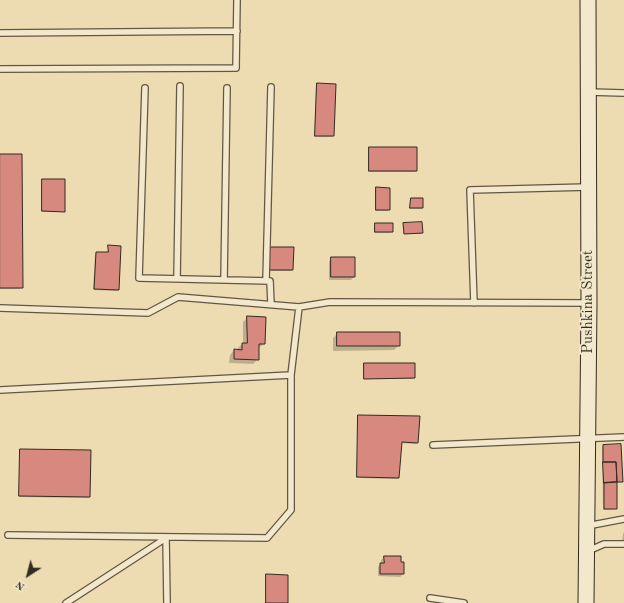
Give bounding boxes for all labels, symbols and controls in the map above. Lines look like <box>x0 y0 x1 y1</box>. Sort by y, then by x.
street label: Pushkina Street <box>579 250 597 354</box>
north arrow <box>8 555 48 595</box>
text: N <box>14 578 27 592</box>

